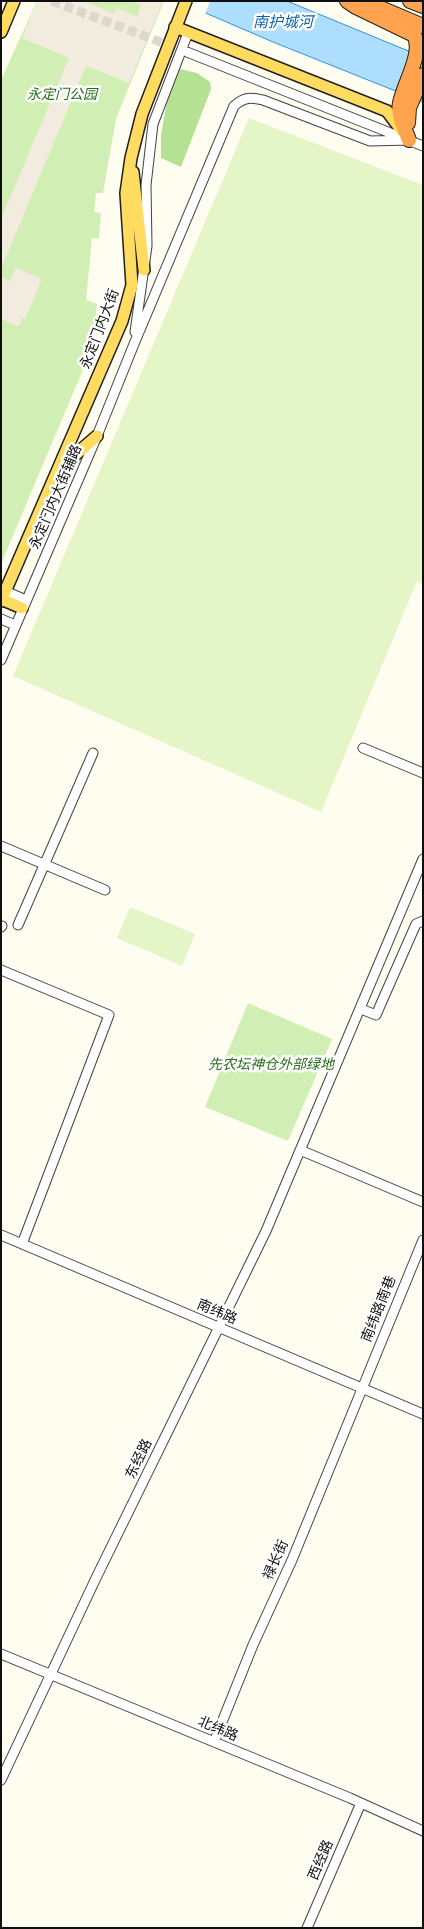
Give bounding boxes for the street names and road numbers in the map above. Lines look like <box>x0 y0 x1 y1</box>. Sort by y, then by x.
street label: 永定门内大街 <box>77 287 123 371</box>
street label: 永定门内大街辅路 <box>26 442 86 552</box>
street label: 南纬路南巷 <box>358 1273 400 1345</box>
street label: 南纬路 <box>194 1296 240 1328</box>
street label: 东经路 <box>122 1436 156 1482</box>
street label: 禄长街 <box>260 1537 292 1583</box>
street label: 北纬路 <box>195 1713 241 1745</box>
street label: 西经路 <box>305 1837 337 1883</box>

